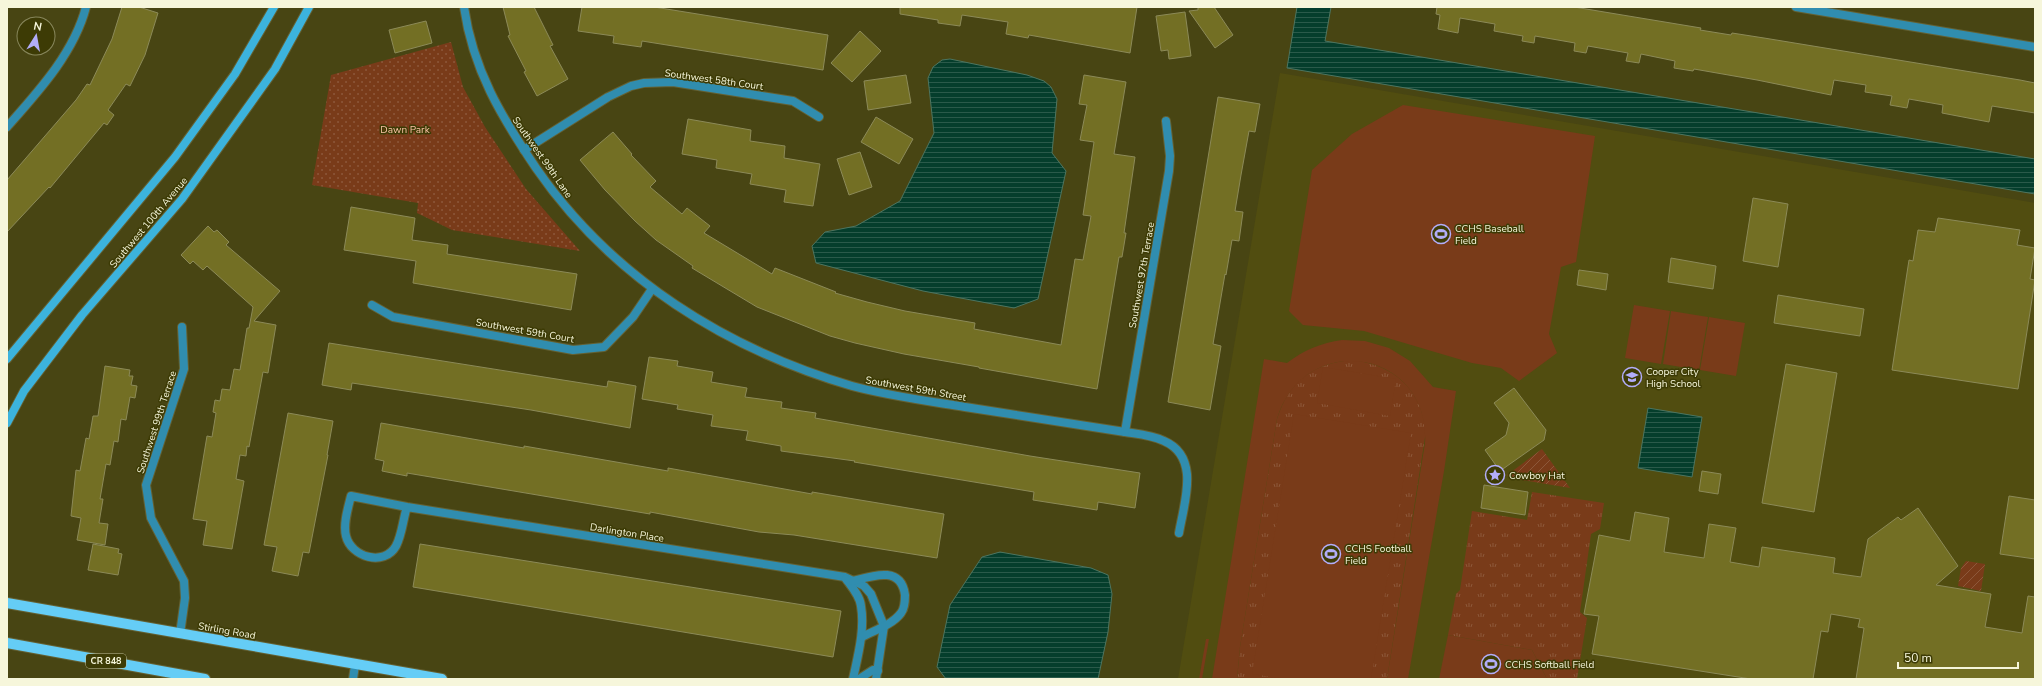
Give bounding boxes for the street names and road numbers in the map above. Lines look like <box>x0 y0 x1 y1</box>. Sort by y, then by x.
street label: Southwest 58th Court <box>664 66 765 94</box>
street label: Southwest 99th Lane <box>509 114 576 201</box>
street label: Southwest 100th Avenue <box>107 174 191 271</box>
street label: Southwest 97th Terrace <box>1126 221 1158 329</box>
street label: Southwest 59th Court <box>475 315 576 347</box>
street label: Southwest 99th Terrace <box>134 369 180 476</box>
street label: Southwest 59th Street <box>864 373 968 405</box>
street label: Darlington Place <box>589 520 665 546</box>
street label: Stirling Road <box>197 619 257 643</box>
road number: CR 848 <box>86 654 126 668</box>

